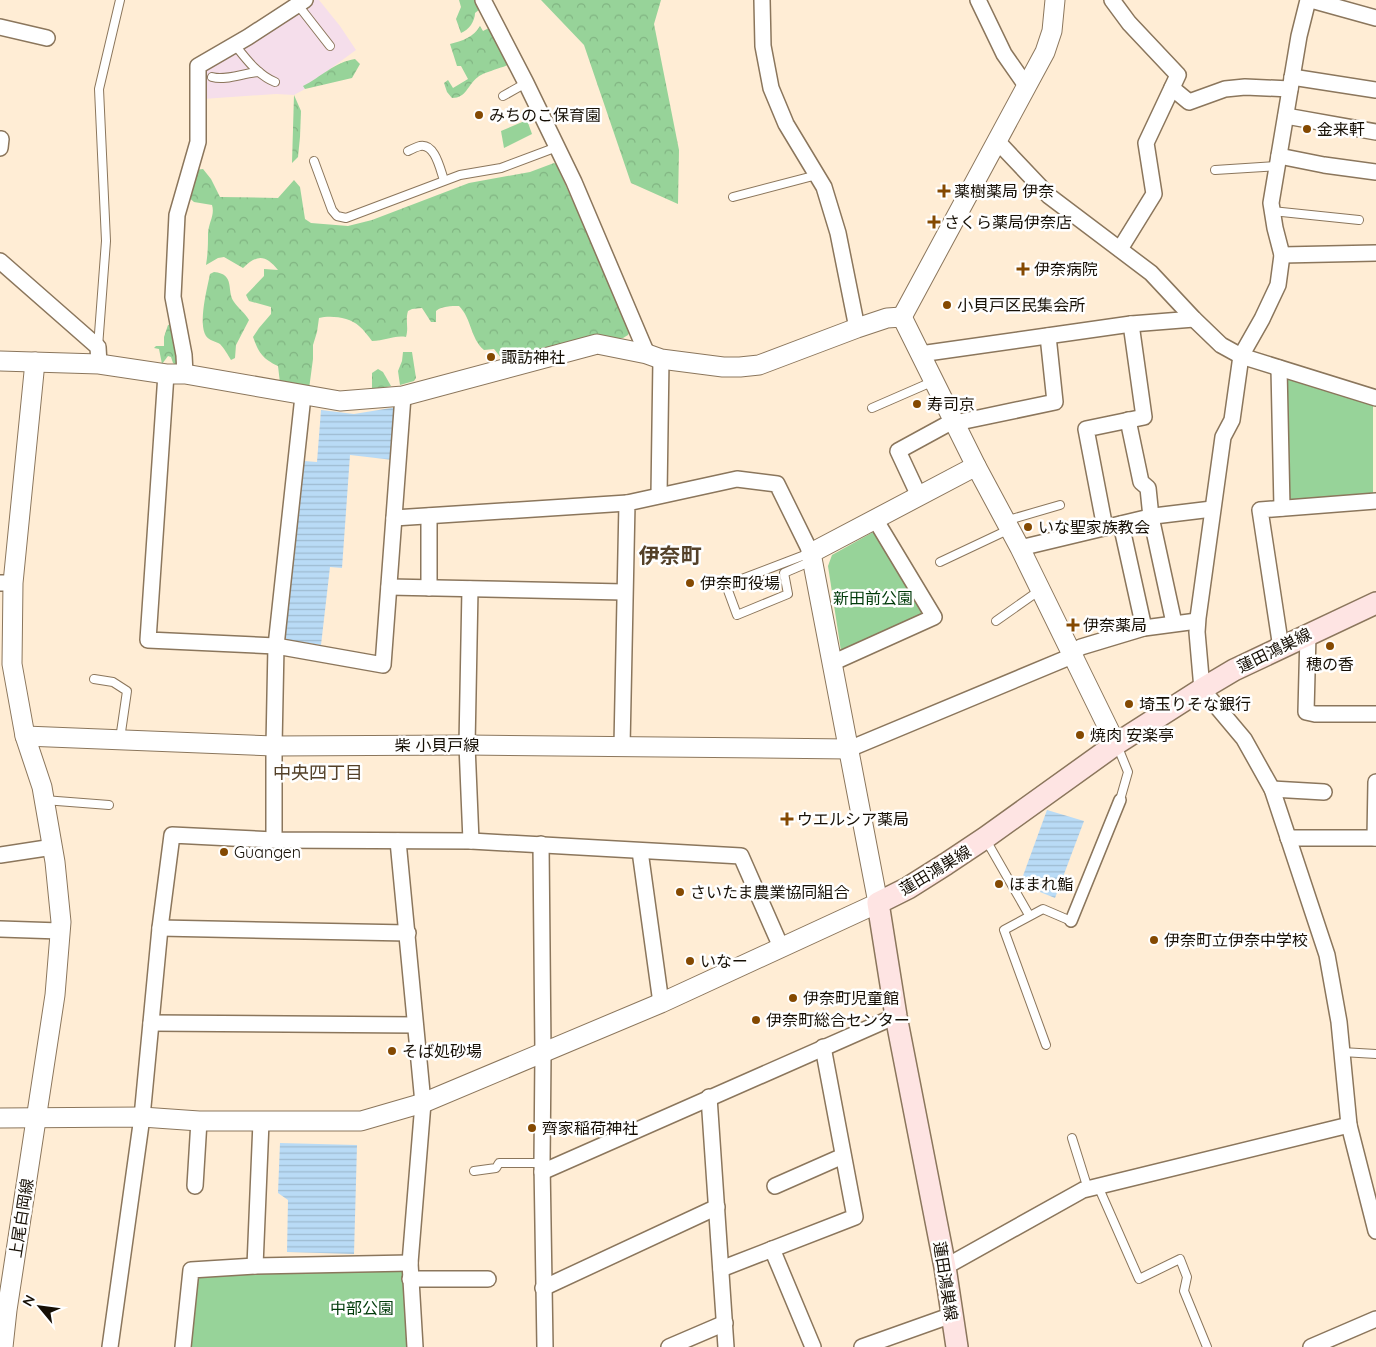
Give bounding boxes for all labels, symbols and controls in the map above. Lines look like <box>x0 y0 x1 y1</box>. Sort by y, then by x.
place label: みちのこ保育園 <box>489 105 601 125</box>
marker: みちのこ保育園 <box>473 109 485 121</box>
place label: 金来軒 <box>1317 119 1365 139</box>
marker: 金来軒 <box>1301 123 1313 135</box>
place label: 薬樹薬局 伊奈 <box>954 181 1054 201</box>
marker: 薬樹薬局 伊奈 <box>938 185 950 197</box>
place label: さくら薬局伊奈店 <box>944 212 1072 232</box>
marker: さくら薬局伊奈店 <box>928 216 940 228</box>
place label: 伊奈病院 <box>1034 259 1098 279</box>
marker: 伊奈病院 <box>1016 262 1030 276</box>
place label: 小貝戸区民集会所 <box>957 295 1085 315</box>
marker: 小貝戸区民集会所 <box>941 299 953 311</box>
place label: 諏訪神社 <box>501 347 565 367</box>
marker: 諏訪神社 <box>485 351 497 363</box>
place label: 寿司京 <box>927 394 975 414</box>
marker: 寿司京 <box>911 398 923 410</box>
place label: いな聖家族教会 <box>1038 517 1150 537</box>
marker: いな聖家族教会 <box>1022 521 1034 533</box>
district label: 伊奈町 <box>639 542 702 568</box>
place label: 伊奈町役場 <box>700 573 780 593</box>
marker: 伊奈町役場 <box>684 577 696 589</box>
park label: 新田前公園 <box>833 588 913 608</box>
place label: 伊奈薬局 <box>1083 615 1147 635</box>
marker: 伊奈薬局 <box>1067 619 1079 631</box>
street label: 蓮田鴻巣線 <box>1234 623 1314 677</box>
marker: 穂の香 <box>1324 640 1336 652</box>
place label: 穂の香 <box>1306 654 1354 674</box>
place label: 埼玉りそな銀行 <box>1139 694 1251 714</box>
marker: 埼玉りそな銀行 <box>1123 698 1135 710</box>
place label: 焼肉 安楽亭 <box>1090 725 1174 745</box>
marker: 焼肉 安楽亭 <box>1074 729 1086 741</box>
street label: 柴 小貝戸線 <box>395 735 479 755</box>
district label: 中央四丁目 <box>273 761 363 784</box>
place label: ウエルシア薬局 <box>797 809 909 829</box>
marker: ウエルシア薬局 <box>781 813 793 825</box>
street label: 蓮田鴻巣線 <box>896 841 974 899</box>
place label: Guangen <box>234 842 301 862</box>
marker: Guangen <box>218 846 230 858</box>
place label: ほまれ鮨 <box>1009 874 1073 894</box>
marker: ほまれ鮨 <box>993 878 1005 890</box>
place label: さいたま農業協同組合 <box>690 882 850 902</box>
marker: さいたま農業協同組合 <box>674 886 686 898</box>
place label: 伊奈町立伊奈中学校 <box>1164 930 1308 950</box>
marker: 伊奈町立伊奈中学校 <box>1148 934 1160 946</box>
place label: いなー <box>700 951 748 971</box>
marker: いなー <box>684 955 696 967</box>
place label: 伊奈町児童館 <box>803 988 899 1008</box>
marker: 伊奈町児童館 <box>787 992 799 1004</box>
place label: 伊奈町総合センター <box>766 1010 910 1030</box>
marker: 伊奈町総合センター <box>750 1014 762 1026</box>
place label: そば処砂場 <box>402 1041 482 1061</box>
marker: そば処砂場 <box>386 1045 398 1057</box>
place label: 齊家稲荷神社 <box>542 1118 638 1138</box>
marker: 齊家稲荷神社 <box>526 1122 538 1134</box>
street label: 上尾白岡線 <box>5 1177 37 1259</box>
street label: 蓮田鴻巣線 <box>930 1240 962 1322</box>
north arrow <box>15 1282 65 1332</box>
text: N <box>18 1292 39 1310</box>
park label: 中部公園 <box>330 1298 394 1318</box>

